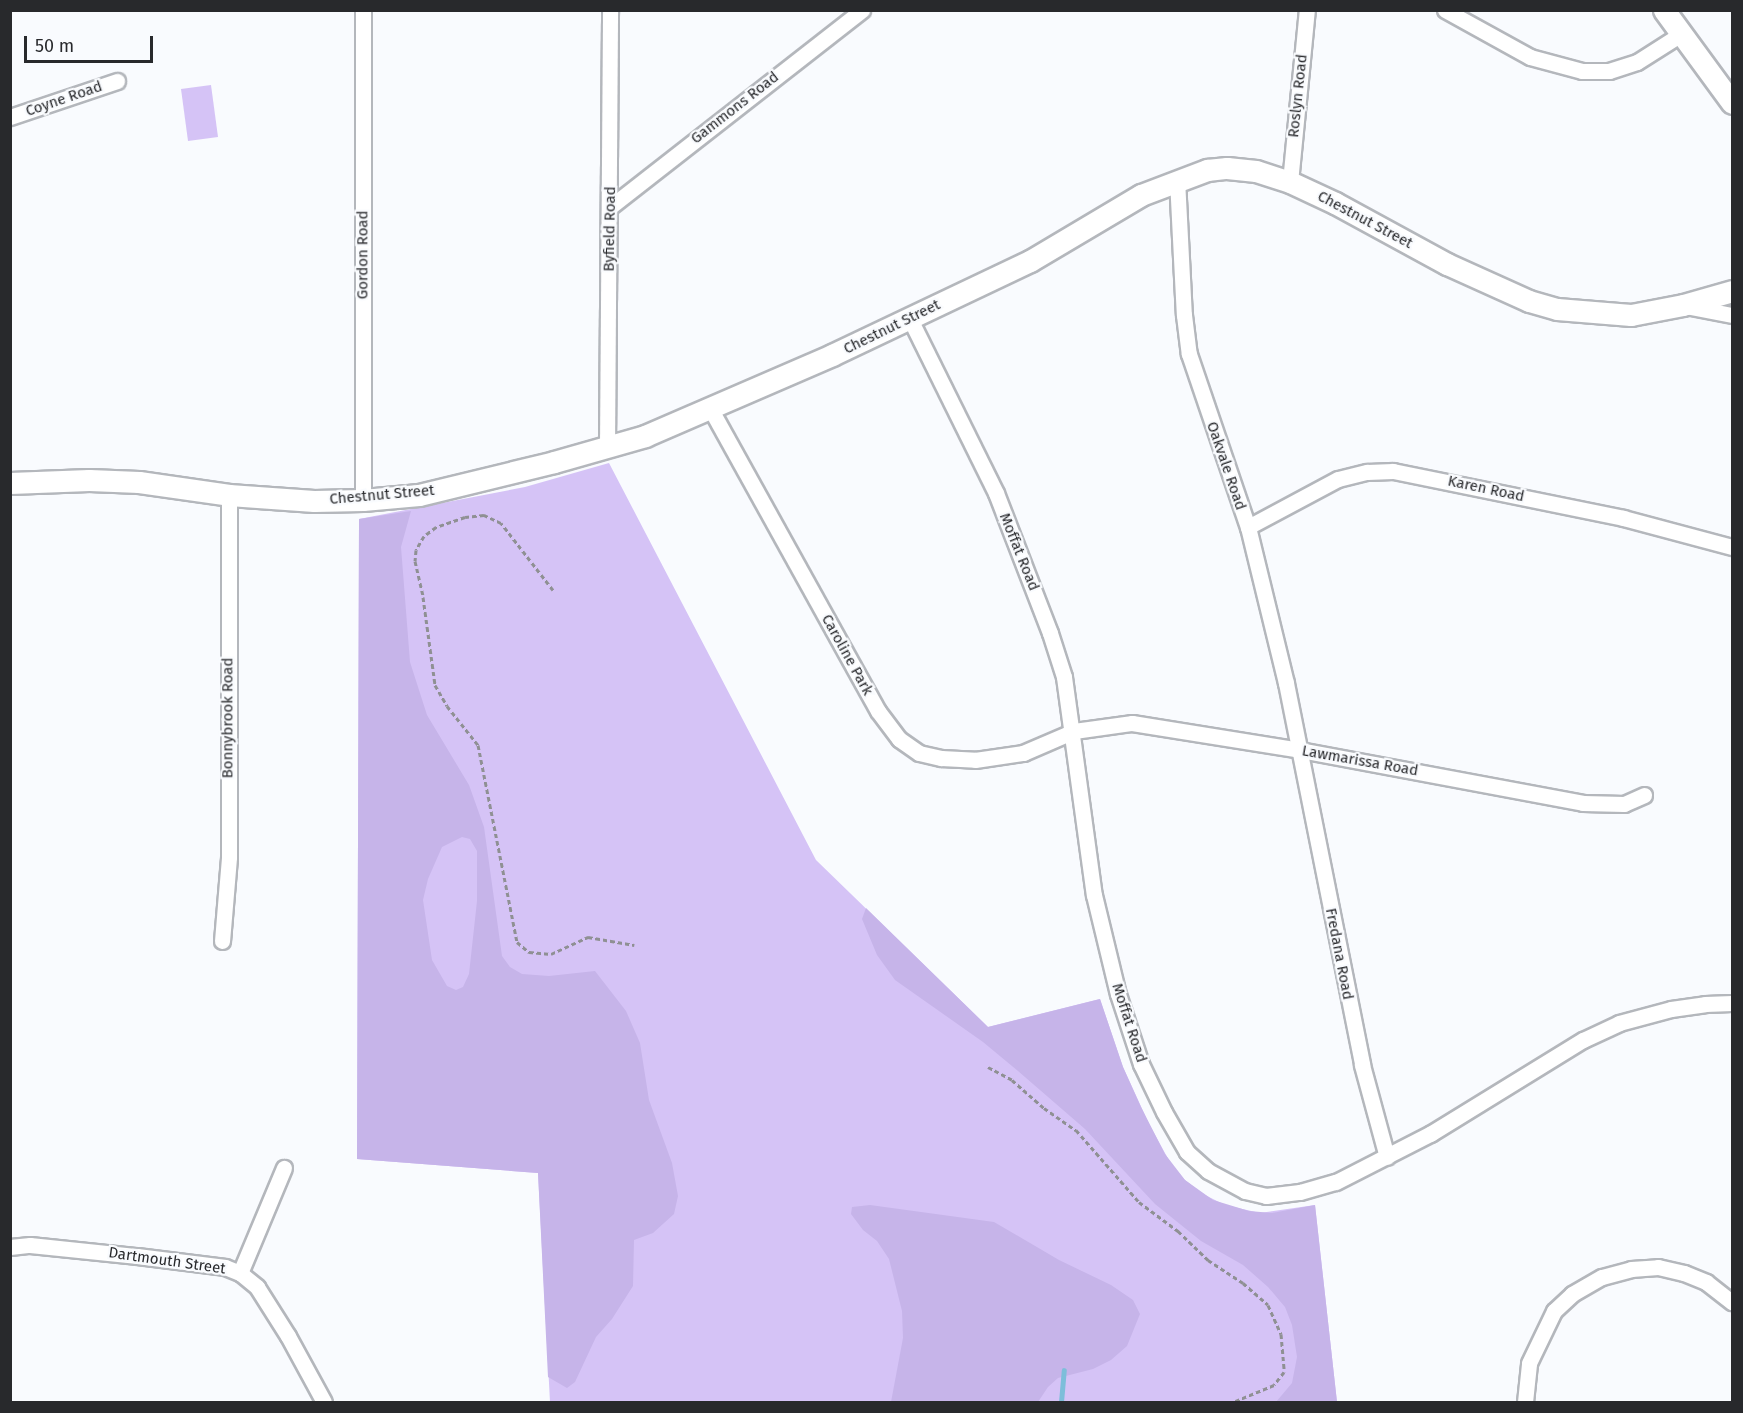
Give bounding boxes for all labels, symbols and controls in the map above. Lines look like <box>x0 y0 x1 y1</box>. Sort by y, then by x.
scale bar <box>27 24 156 62</box>
text: 50 m <box>35 35 74 57</box>
street label: Roslyn Road <box>1285 53 1311 139</box>
street label: Gammons Road <box>688 68 782 148</box>
street label: Coyne Road <box>23 78 105 120</box>
street label: Byfield Road <box>600 186 620 272</box>
street label: Chestnut Street <box>1314 187 1416 253</box>
street label: Gordon Road <box>354 211 372 299</box>
street label: Chestnut Street <box>841 296 943 358</box>
street label: Oakvale Road <box>1202 419 1250 513</box>
street label: Karen Road <box>1446 472 1526 506</box>
street label: Chestnut Street <box>329 481 435 509</box>
street label: Moffat Road <box>995 510 1043 594</box>
street label: Caroline Park <box>817 611 877 699</box>
street label: Bonnybrook Road <box>219 658 237 778</box>
street label: Lawmarissa Road <box>1301 742 1419 780</box>
street label: Fredana Road <box>1321 907 1357 1001</box>
street label: Moffat Road <box>1108 981 1150 1065</box>
street label: Dartmouth Street <box>107 1244 227 1278</box>

